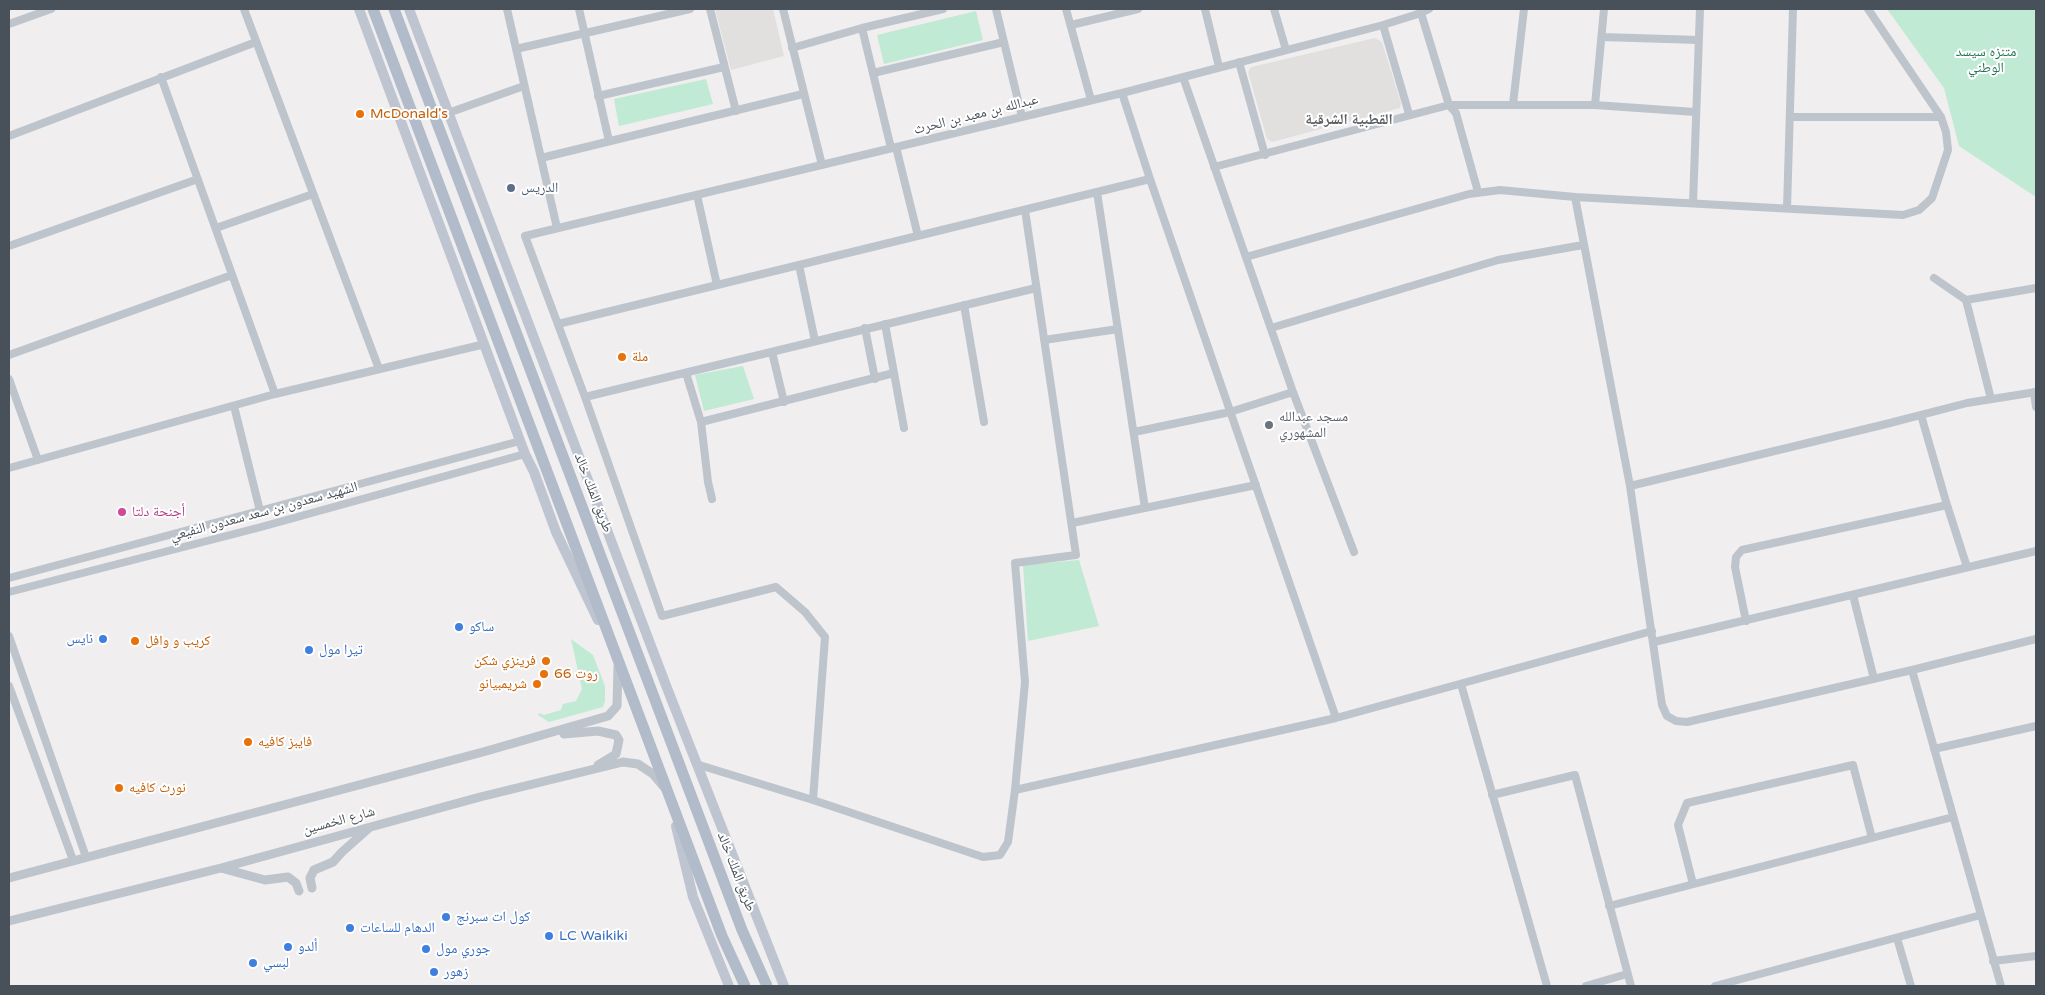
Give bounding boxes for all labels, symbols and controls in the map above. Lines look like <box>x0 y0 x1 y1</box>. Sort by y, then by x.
park label: متنزه سيسد الوطني <box>1956 44 2016 76</box>
street label: عبدالله بن معبد بن الحرث <box>912 91 1040 139</box>
place label: McDonald's <box>370 106 448 122</box>
marker: McDonald's <box>354 108 366 120</box>
district label: القطبية الشرقية <box>1305 111 1393 129</box>
place label: الدريس <box>521 180 558 196</box>
marker: الدريس <box>505 182 517 194</box>
place label: ملة <box>632 349 648 365</box>
marker: ملة <box>616 351 628 363</box>
place label: مسجد عبدالله المشهوري <box>1279 409 1348 442</box>
marker: مسجد عبدالله المشهوري <box>1263 419 1275 431</box>
street label: طريق الملك خالد <box>570 451 616 535</box>
street label: الشهيد سعدون بن سعد سعدون النفيعي <box>168 479 360 545</box>
place label: أجنحة دلتا <box>132 504 185 520</box>
marker: أجنحة دلتا <box>116 506 128 518</box>
place label: ساكو <box>469 619 494 635</box>
marker: ساكو <box>453 621 465 633</box>
place label: نايس <box>67 631 93 647</box>
marker: نايس <box>97 633 109 645</box>
place label: كريب و وافل <box>145 633 211 649</box>
marker: كريب و وافل <box>129 635 141 647</box>
place label: تيرا مول <box>319 642 363 658</box>
marker: تيرا مول <box>303 644 315 656</box>
place label: فرينزي شكن <box>474 653 536 669</box>
marker: فرينزي شكن <box>540 655 552 667</box>
place label: روت 66 <box>554 666 598 682</box>
marker: روت 66 <box>538 668 550 680</box>
place label: شريمبيانو <box>478 676 527 692</box>
marker: شريمبيانو <box>531 678 543 690</box>
place label: فايبز كافيه <box>258 734 312 750</box>
marker: فايبز كافيه <box>242 736 254 748</box>
place label: نورث كافيه <box>129 780 186 796</box>
marker: نورث كافيه <box>113 782 125 794</box>
street label: شارع الخمسين <box>301 803 377 839</box>
street label: طريق الملك خالد <box>713 830 759 914</box>
place label: كول ات سبرنج <box>456 909 530 925</box>
marker: كول ات سبرنج <box>440 911 452 923</box>
place label: الدهام للساعات <box>360 920 435 936</box>
marker: الدهام للساعات <box>344 922 356 934</box>
place label: LC Waikiki <box>559 928 628 944</box>
marker: LC Waikiki <box>543 930 555 942</box>
place label: ألدو <box>298 939 317 955</box>
marker: ألدو <box>282 941 294 953</box>
place label: جوري مول <box>436 941 490 957</box>
marker: جوري مول <box>420 943 432 955</box>
place label: لبسي <box>263 955 289 971</box>
marker: لبسي <box>247 957 259 969</box>
place label: زهور <box>444 964 468 980</box>
marker: زهور <box>428 966 440 978</box>

